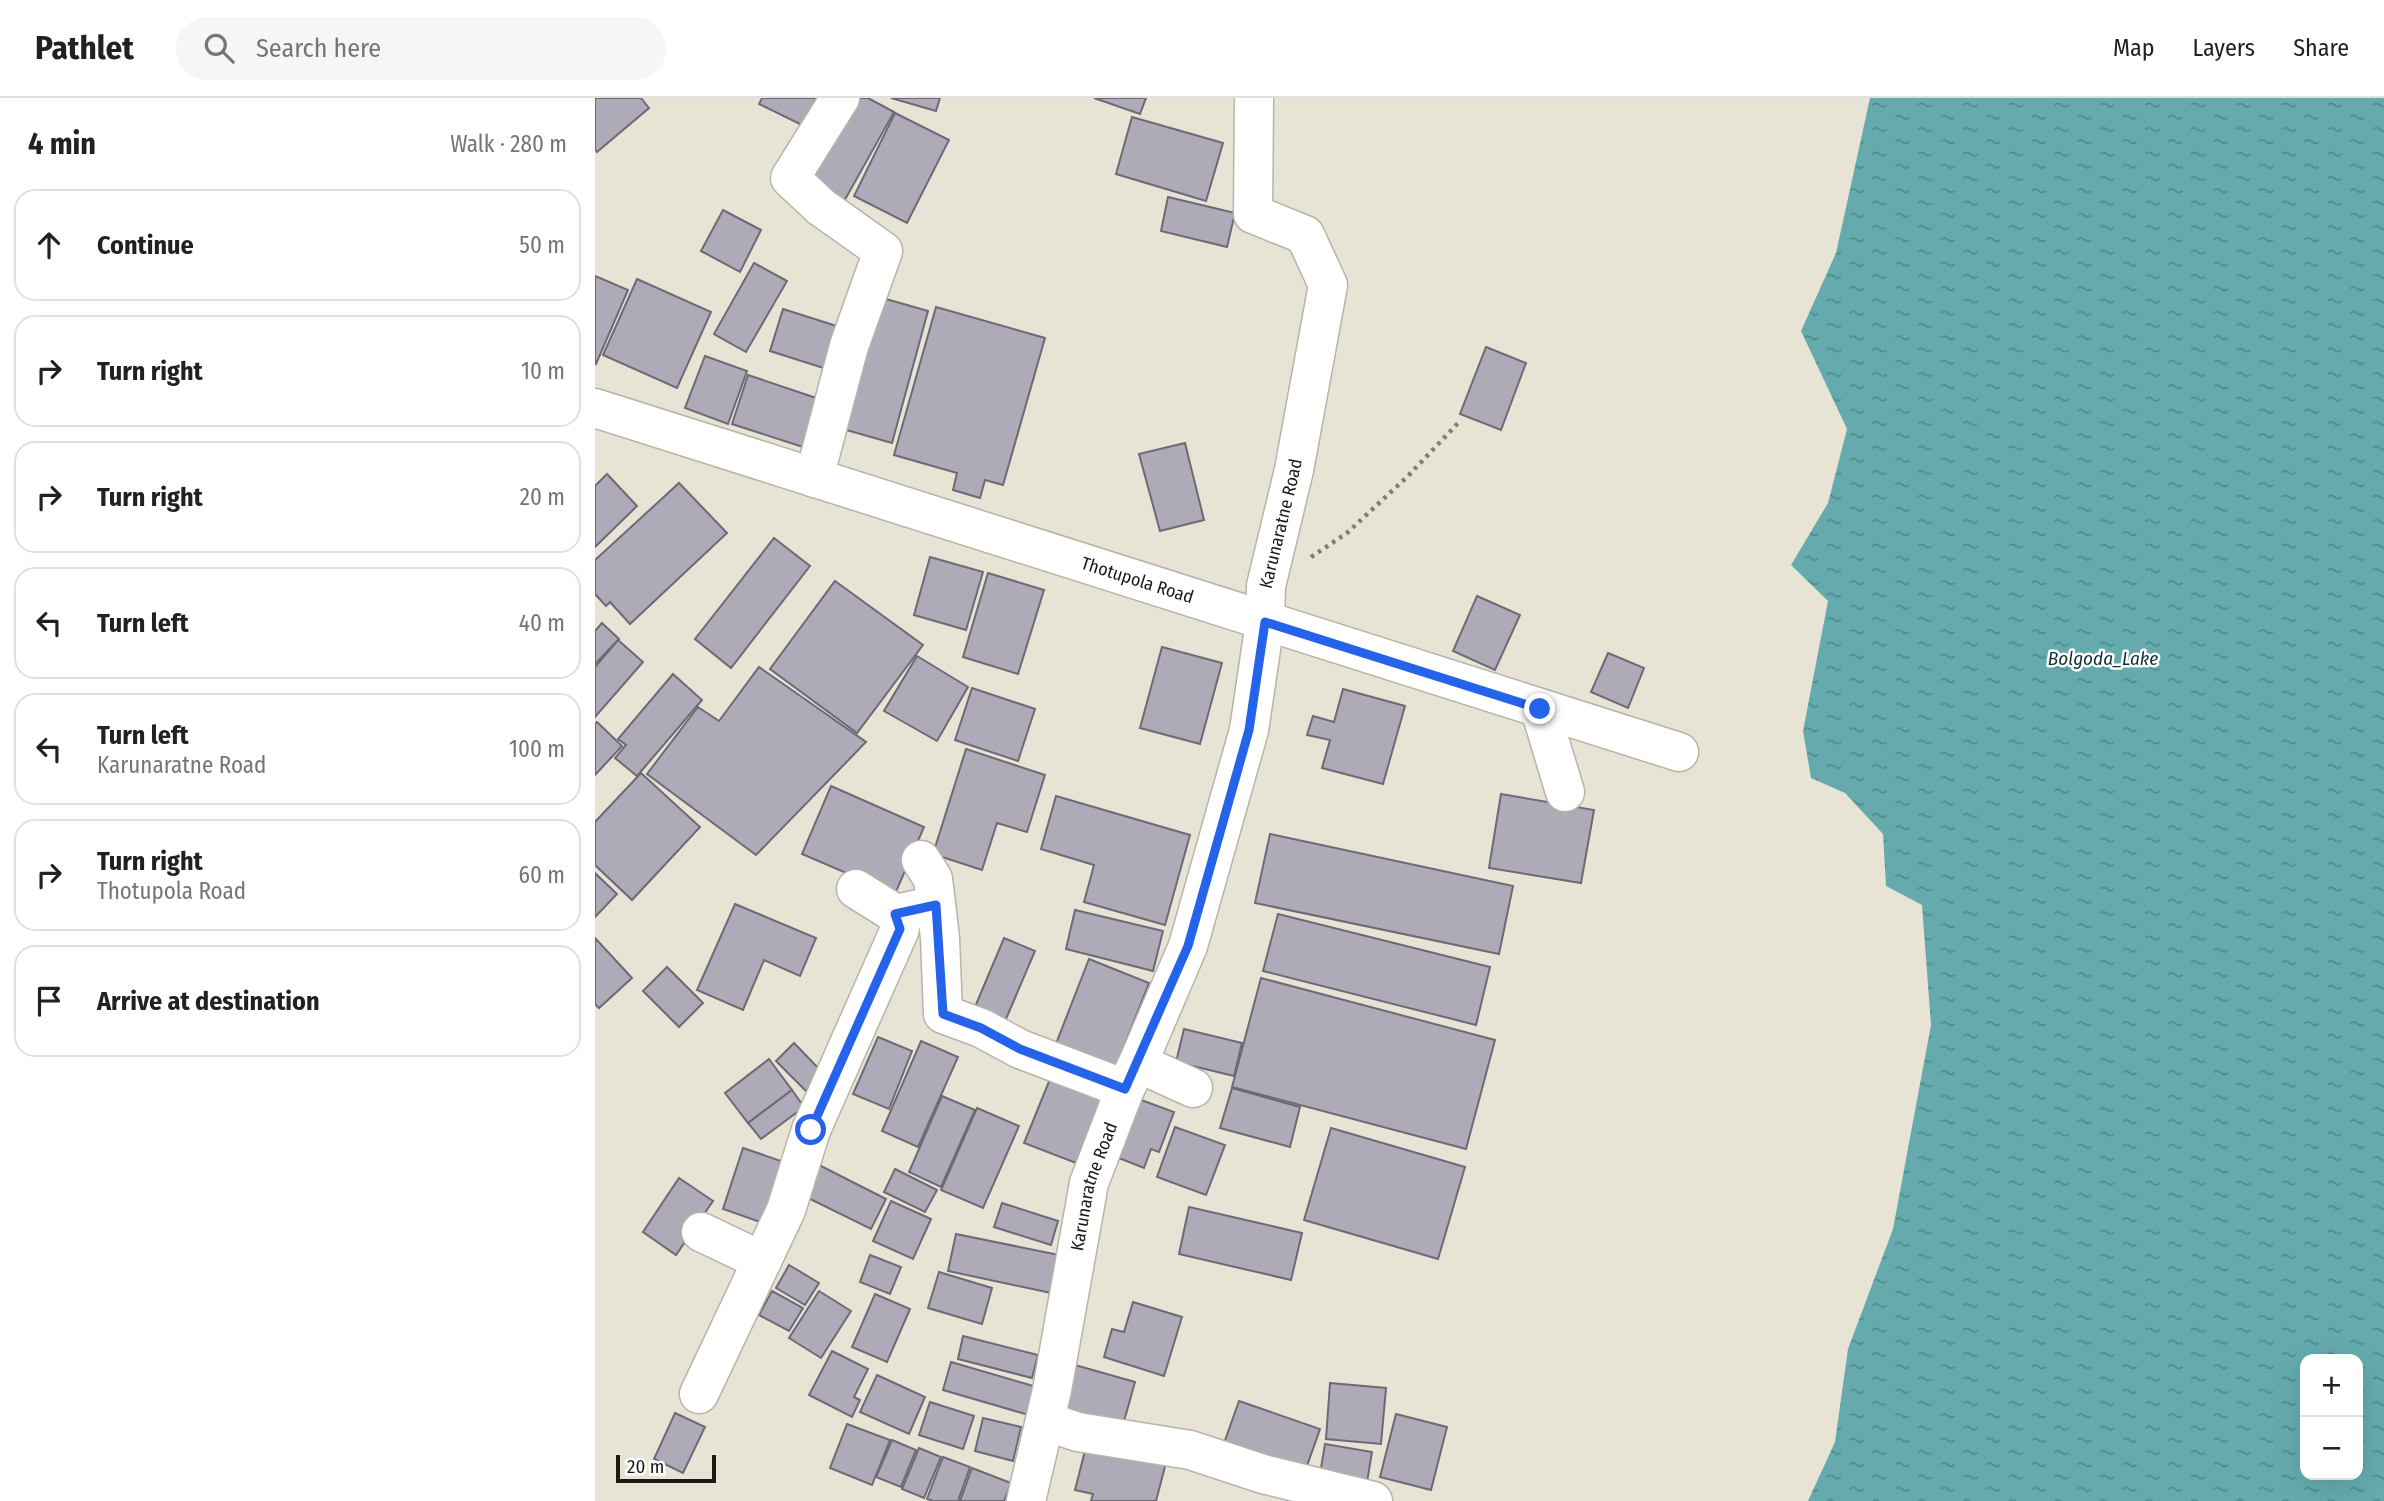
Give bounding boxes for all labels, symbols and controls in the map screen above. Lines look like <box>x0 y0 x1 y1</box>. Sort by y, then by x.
search box <box>176 17 666 80</box>
text: Pathlet <box>35 28 134 68</box>
icon: search <box>200 29 238 67</box>
text: Search here <box>256 33 381 64</box>
text: Map <box>2113 34 2155 62</box>
text: Layers <box>2193 34 2255 62</box>
text: Share <box>2293 34 2349 62</box>
text: 4 min <box>28 126 96 162</box>
text: Walk · 280 m <box>450 130 567 158</box>
icon: ahead <box>30 226 68 264</box>
text: Continue <box>97 230 194 261</box>
text: 50 m <box>519 231 565 259</box>
icon: right <box>30 352 68 390</box>
text: Turn right <box>97 356 203 387</box>
text: 10 m <box>521 357 565 385</box>
street label: Karunaratne Road <box>1255 457 1307 591</box>
icon: right <box>30 478 68 516</box>
text: Turn right <box>97 482 203 513</box>
text: 20 m <box>520 483 565 511</box>
street label: Thotupola Road <box>1078 552 1196 608</box>
icon: left <box>30 604 68 642</box>
text: Turn left <box>97 608 189 639</box>
text: 40 m <box>519 609 565 637</box>
water label: Bolgoda_Lake <box>2048 647 2158 670</box>
route end <box>1524 693 1555 724</box>
text: Turn left <box>97 720 189 751</box>
icon: left <box>30 730 68 768</box>
text: 100 m <box>509 735 565 763</box>
text: Karunaratne Road <box>97 751 266 779</box>
text: Turn right <box>97 846 203 877</box>
icon: right <box>30 856 68 894</box>
text: 60 m <box>519 861 565 889</box>
text: Thotupola Road <box>97 877 246 905</box>
icon: arrive <box>30 982 68 1020</box>
text: Arrive at destination <box>97 986 320 1017</box>
route start <box>795 1114 826 1145</box>
street label: Karunaratne Road <box>1066 1119 1122 1253</box>
map controls <box>2300 1354 2363 1480</box>
button: + <box>2300 1354 2363 1417</box>
button: − <box>2300 1417 2363 1480</box>
scale bar <box>616 1452 716 1484</box>
text: 20 m <box>627 1455 664 1478</box>

